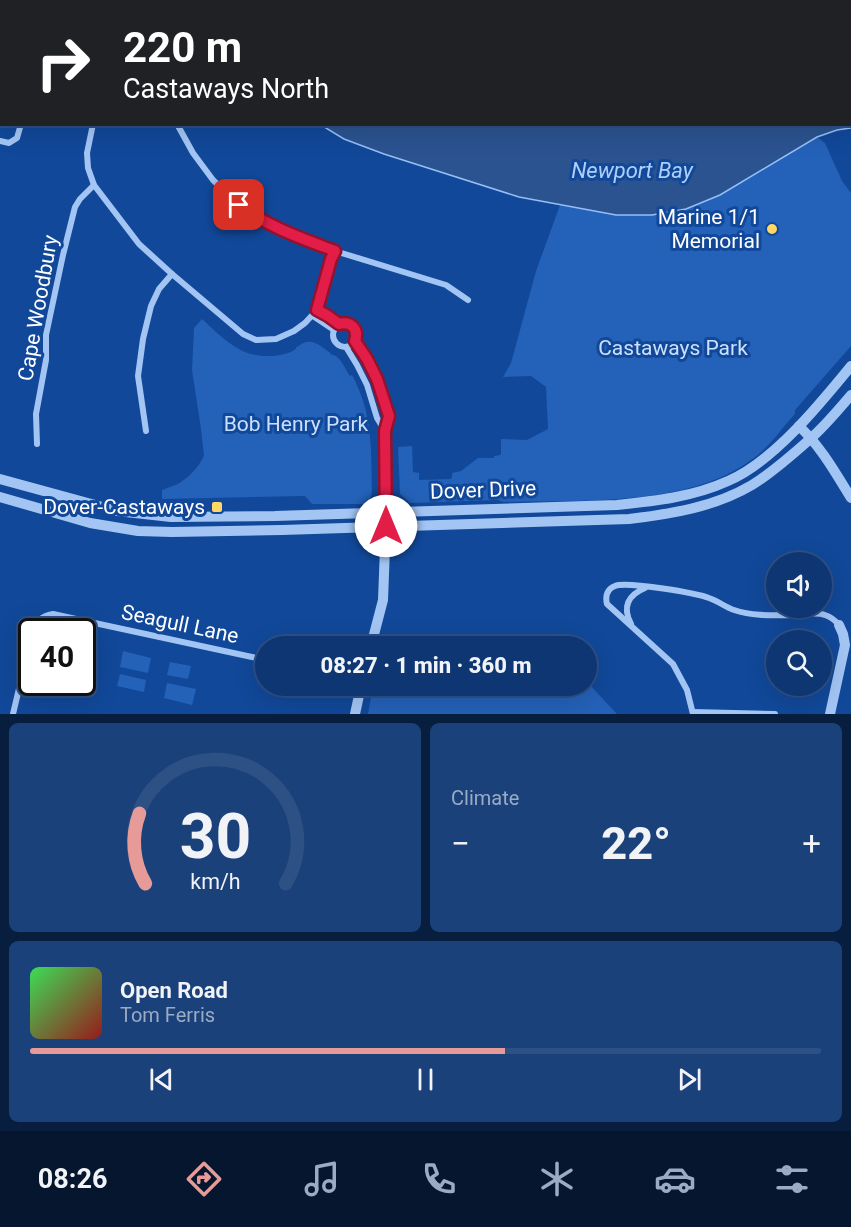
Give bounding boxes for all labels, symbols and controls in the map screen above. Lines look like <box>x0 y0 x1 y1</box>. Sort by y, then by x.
text: 220 m <box>123 23 242 72</box>
icon: right <box>24 24 102 102</box>
text: Castaways North <box>123 73 329 105</box>
water label: Newport Bay <box>571 158 694 183</box>
pin <box>213 179 264 230</box>
icon: arrive <box>222 188 255 221</box>
place label: Marine 1/1 Memorial <box>658 205 760 253</box>
marker: Marine 1/1 Memorial <box>765 222 779 236</box>
street label: Cape Woodbury <box>13 233 63 383</box>
park label: Castaways Park <box>598 336 748 360</box>
park label: Bob Henry Park <box>224 412 369 436</box>
street label: Dover Drive <box>429 476 537 504</box>
position arrow <box>354 494 418 558</box>
place label: Dover-Castaways <box>43 495 205 519</box>
marker: Dover-Castaways <box>210 500 224 514</box>
map controls <box>766 552 832 696</box>
button: sound <box>766 552 832 618</box>
street label: Seagull Lane <box>119 600 241 648</box>
speed limit sign: 40 <box>18 618 96 696</box>
button: search <box>766 630 832 696</box>
text: 08:27 · 1 min · 360 m <box>321 653 531 678</box>
text: Climate <box>451 786 519 810</box>
text: 30 <box>179 800 251 873</box>
text: 22° <box>601 817 671 870</box>
text: − <box>451 824 470 863</box>
text: + <box>802 824 821 863</box>
text: km/h <box>190 870 240 895</box>
text: Open Road <box>120 978 228 1003</box>
text: Tom Ferris <box>120 1003 215 1027</box>
icon: previous <box>145 1063 178 1096</box>
icon: pause <box>409 1063 442 1096</box>
icon: next <box>673 1063 706 1096</box>
icon: directions <box>183 1158 225 1200</box>
icon: music <box>301 1158 343 1200</box>
icon: phone <box>418 1158 460 1200</box>
icon: climate <box>536 1158 578 1200</box>
icon: car <box>654 1158 696 1200</box>
icon: filters <box>771 1158 813 1200</box>
text: 08:26 <box>38 1163 107 1195</box>

